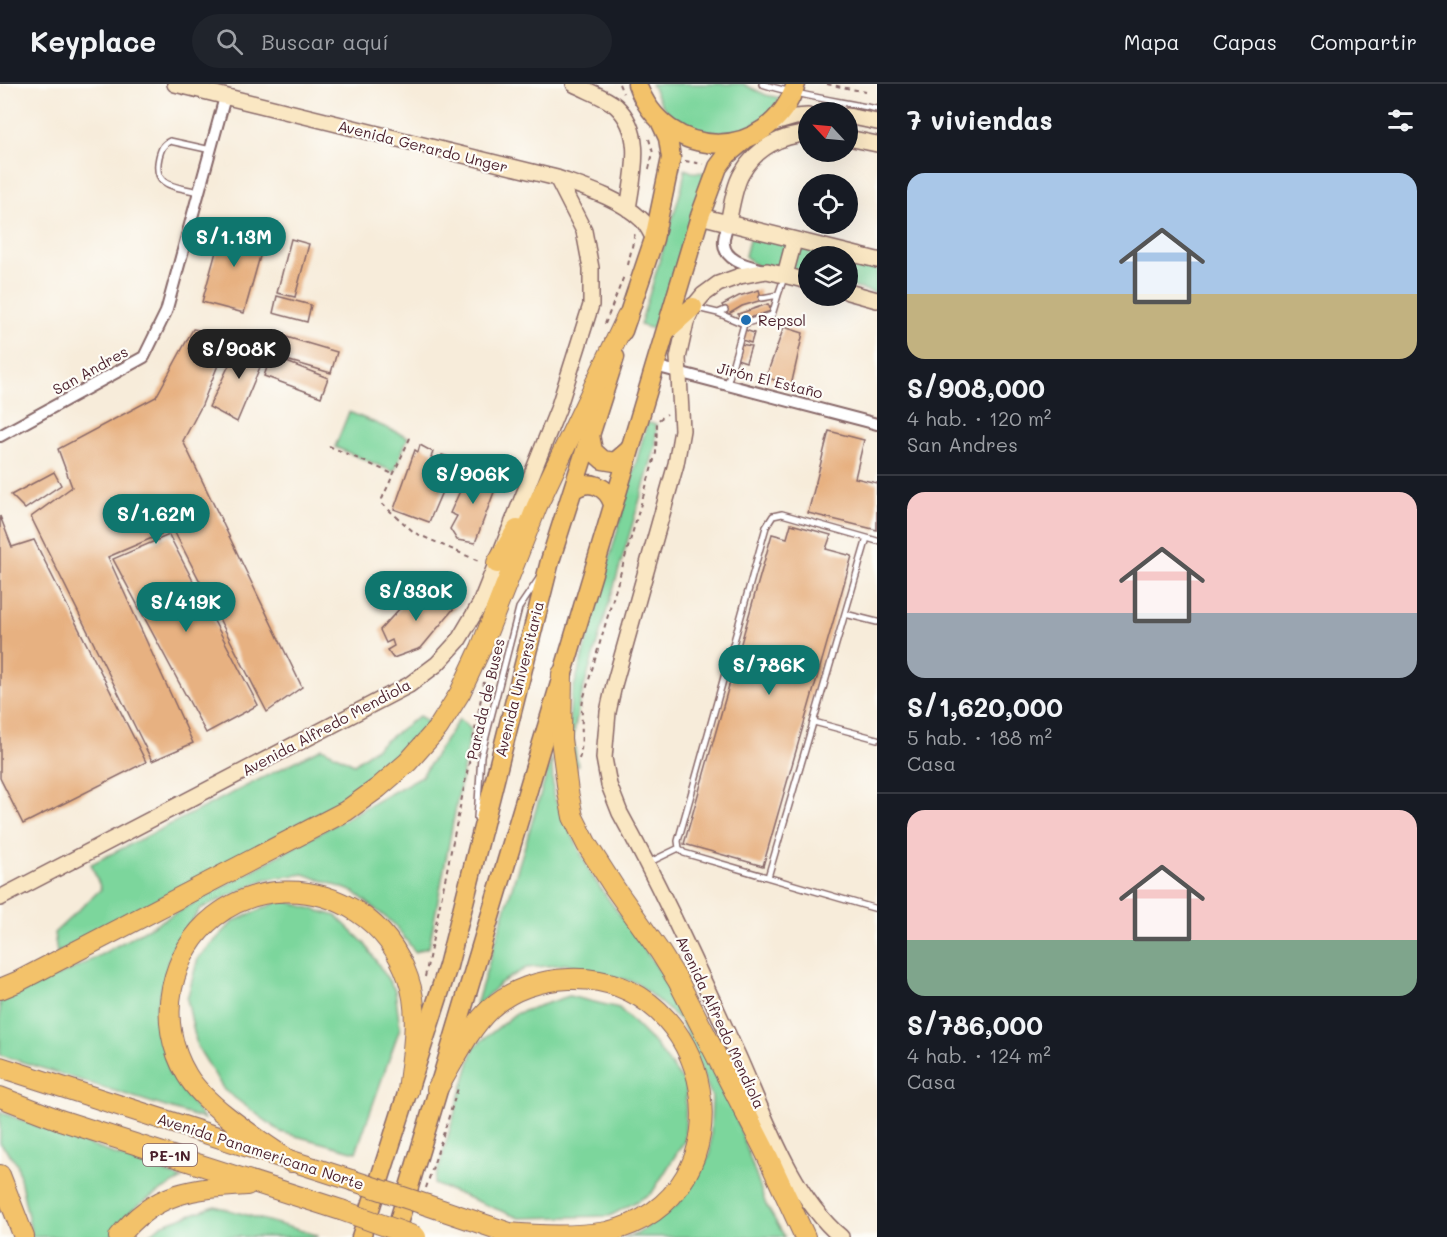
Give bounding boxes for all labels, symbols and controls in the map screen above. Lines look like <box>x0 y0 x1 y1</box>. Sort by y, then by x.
search box <box>192 14 612 68</box>
text: Keyplace <box>30 23 156 59</box>
icon: search <box>213 25 246 58</box>
text: Buscar aquí <box>261 27 389 56</box>
text: Mapa <box>1124 28 1180 55</box>
text: Capas <box>1213 28 1277 55</box>
text: Compartir <box>1310 28 1417 55</box>
north arrow <box>798 102 858 162</box>
map controls <box>798 102 858 306</box>
text: 7 viviendas <box>907 103 1053 137</box>
icon: filters <box>1384 104 1417 137</box>
street label: Avenida Gerardo Unger <box>336 115 510 177</box>
button: locate <box>798 174 858 234</box>
icon: home <box>1108 212 1216 320</box>
pin: S/1.13M <box>179 217 289 268</box>
text: S/1.13M <box>196 223 272 249</box>
button: layers <box>798 246 858 306</box>
place label: Repsol <box>758 310 806 330</box>
marker: Repsol <box>739 313 753 327</box>
pin: S/908K <box>190 329 288 380</box>
text: S/908K <box>202 335 276 361</box>
street label: San Andres <box>49 341 131 399</box>
street label: Jirón El Estaño <box>715 357 825 403</box>
text: S/908,000 <box>907 371 1045 405</box>
text: 4 hab. · 120 m² <box>907 405 1051 431</box>
text: San Andres <box>907 431 1018 457</box>
pin: S/906K <box>424 454 522 505</box>
text: S/906K <box>436 460 510 486</box>
pin: S/1.62M <box>101 494 211 545</box>
text: S/1.62M <box>117 500 195 526</box>
icon: home <box>1108 531 1216 639</box>
pin: S/330K <box>367 571 465 622</box>
text: S/330K <box>379 577 453 603</box>
pin: S/419K <box>137 582 235 633</box>
text: S/419K <box>151 588 221 614</box>
street label: Avenida Universitaria <box>490 599 548 759</box>
street label: Parada de Buses <box>461 636 509 762</box>
pin: S/786K <box>720 645 818 696</box>
text: S/786K <box>733 651 806 677</box>
street label: Avenida Alfredo Mendiola <box>238 674 414 780</box>
text: S/1,620,000 <box>907 690 1063 724</box>
text: 5 hab. · 188 m² <box>907 724 1052 750</box>
text: Casa <box>907 750 956 776</box>
icon: home <box>1108 849 1216 957</box>
street label: Avenida Alfredo Mendiola <box>672 932 770 1112</box>
text: S/786,000 <box>907 1008 1043 1042</box>
text: 4 hab. · 124 m² <box>907 1042 1051 1068</box>
text: Casa <box>907 1068 956 1094</box>
street label: Avenida Panamericana Norte <box>155 1108 367 1194</box>
road number: PE-1N <box>143 1144 197 1166</box>

